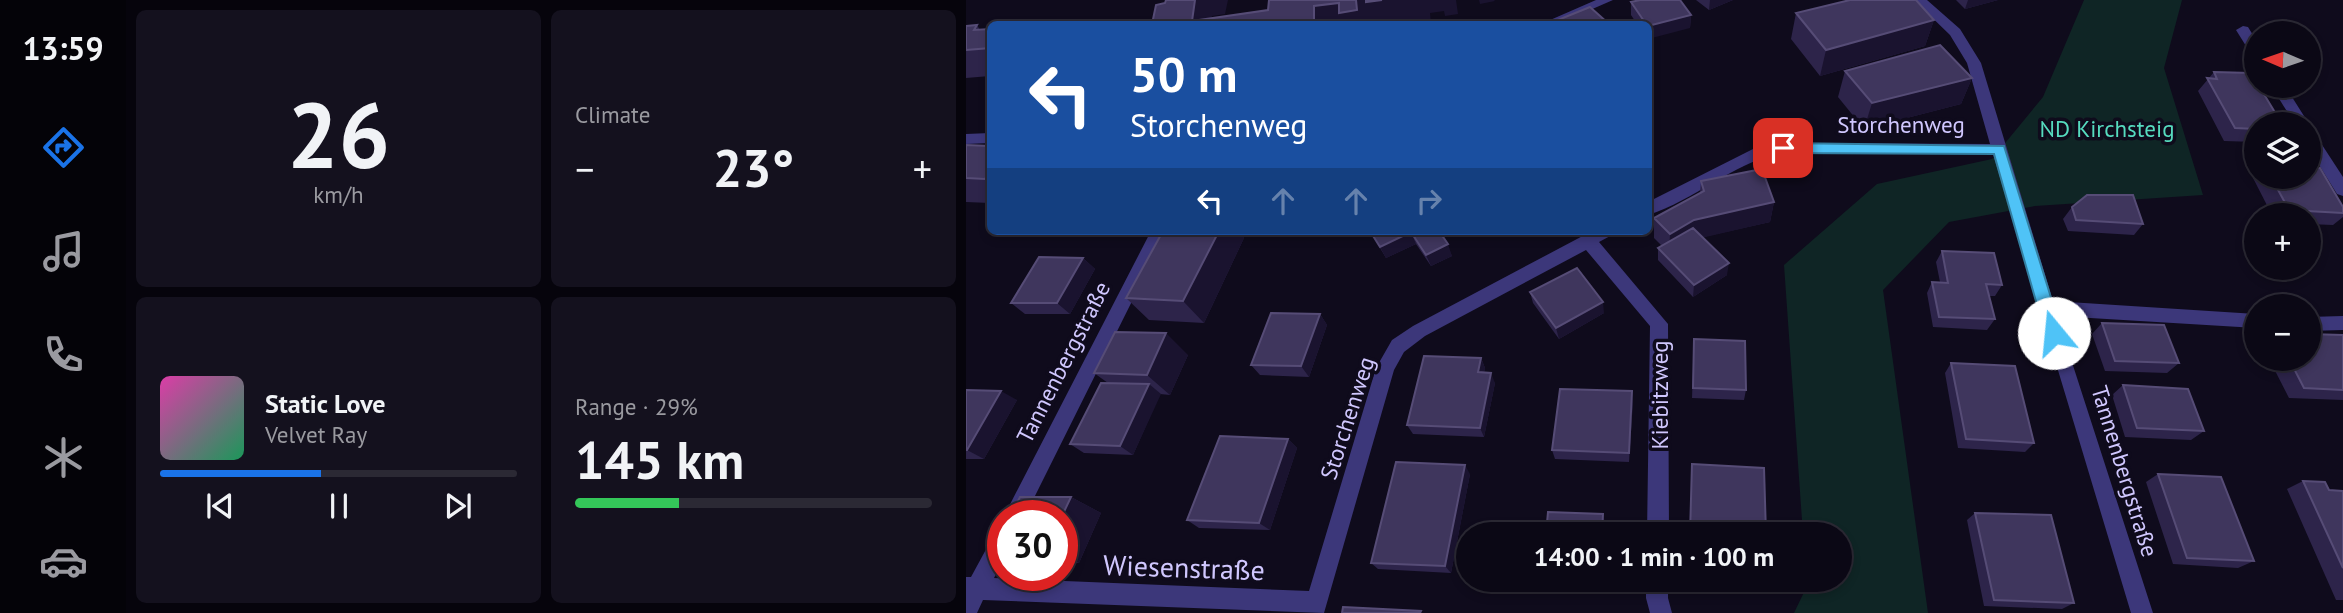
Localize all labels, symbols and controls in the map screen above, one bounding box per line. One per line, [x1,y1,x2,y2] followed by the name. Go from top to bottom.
[2244,21,2320,98] north arrow
[2244,21,2321,371] map controls
[22,27,104,69] text: 13:59
[1130,42,1237,106] text: 50 m
[1015,49,1106,140] icon: left
[287,75,390,193] text: 26
[575,100,650,129] text: Climate
[1130,104,1307,146] text: Storchenweg
[1837,110,1965,139] street label: Storchenweg
[2244,112,2321,189] button: layers
[2039,114,2175,143] park label: ND Kirchsteig
[1753,118,1813,178] pin
[39,123,88,172] icon: directions
[1764,129,1802,167] icon: arrive
[713,134,794,201] text: 23°
[575,144,594,193] text: −
[913,144,932,193] text: +
[313,180,364,209] text: km/h
[1191,182,1229,220] icon: left
[1264,182,1302,220] icon: ahead
[1337,182,1375,220] icon: ahead
[1410,182,1448,220] icon: right
[2244,203,2321,280] button: +
[39,227,88,276] icon: music
[1010,276,1116,448] street label: Tannenbergstraße
[2244,294,2321,371] button: −
[2017,296,2091,370] position arrow
[39,330,88,379] icon: phone
[1645,341,1674,449] street label: Kiebitzweg
[1314,353,1380,483] street label: Storchenweg
[2085,382,2165,560] street label: Tannenbergstraße
[265,387,386,420] text: Static Love
[575,392,698,421] text: Range · 29%
[265,420,367,449] text: Velvet Ray
[575,426,744,493] text: 145 km
[39,433,88,482] icon: climate
[201,487,239,525] icon: previous
[320,487,358,525] icon: pause
[439,487,477,525] icon: next
[987,500,1078,591] speed limit sign: 30
[39,537,88,586] icon: car
[1534,540,1774,573] text: 14:00 · 1 min · 100 m
[1103,546,1265,588] street label: Wiesenstraße

